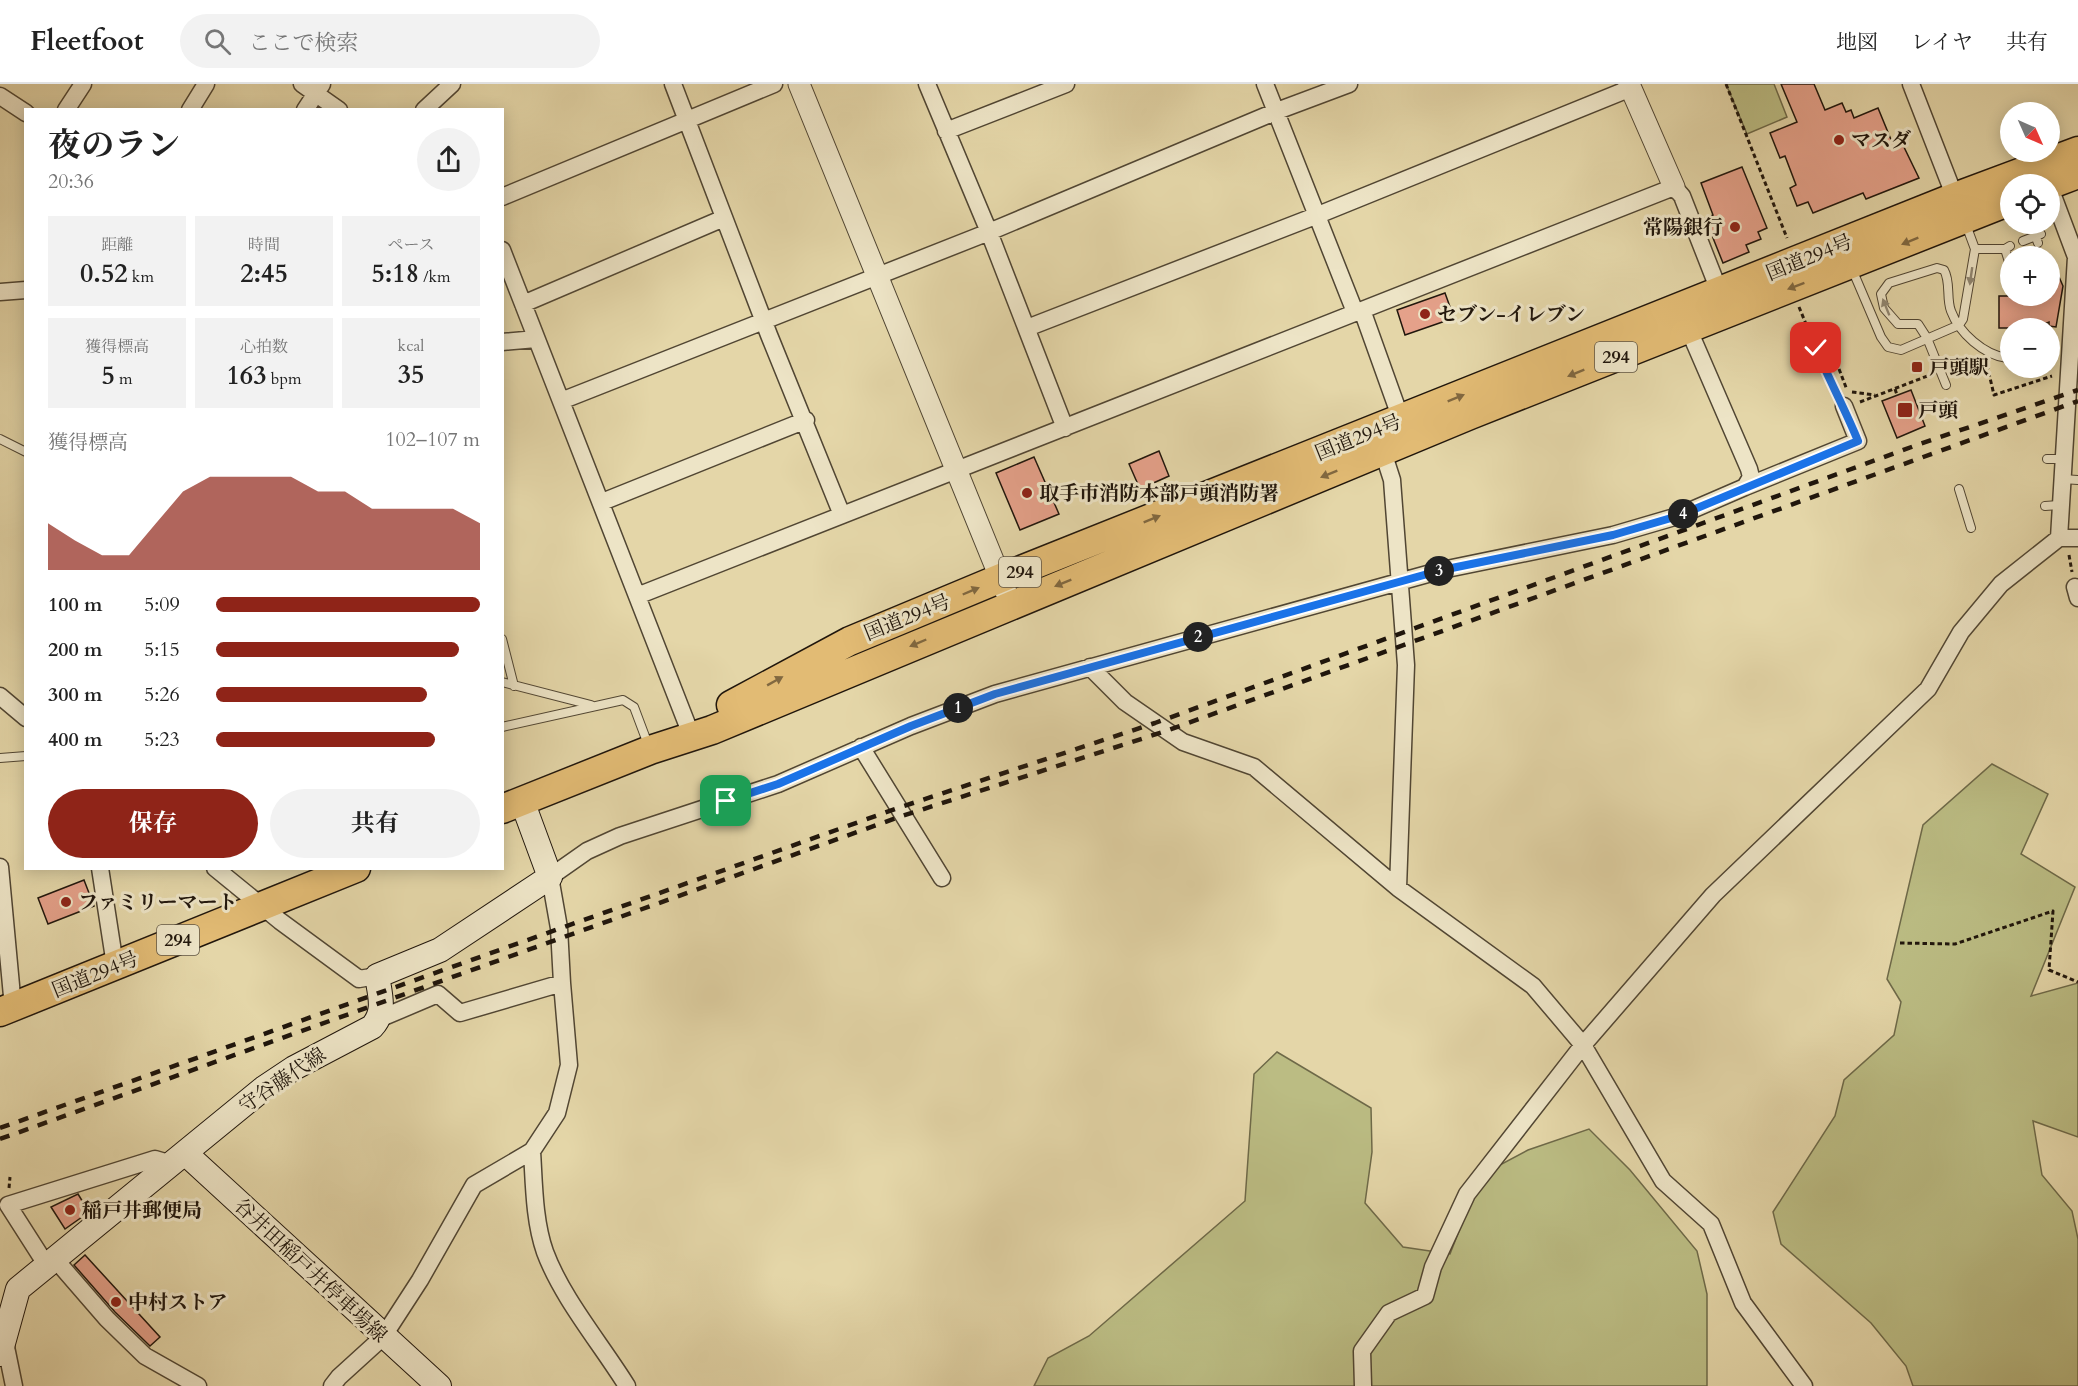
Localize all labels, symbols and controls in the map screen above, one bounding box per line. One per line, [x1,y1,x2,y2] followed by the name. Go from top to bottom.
[180,14,600,68] search box
[30,22,144,60] text: Fleetfoot
[201,25,234,58] icon: search
[249,28,359,58] text: ここで検索
[1836,28,1878,57] text: 地図
[1911,28,1973,57] text: レイヤ
[2006,28,2048,57] text: 共有
[2000,102,2060,162] north arrow
[2000,102,2060,378] map controls
[48,123,180,168] text: 夜のラン
[1851,127,1911,154] place label: マスダ
[417,128,480,191] button: share
[1832,133,1846,147] marker: マスダ
[48,168,94,195] text: 20:36
[2000,174,2060,234] button: locate
[1643,214,1723,241] place label: 常陽銀行
[1728,220,1742,234] marker: 常陽銀行
[1762,228,1856,287] street label: 国道294号
[101,234,133,256] text: 距離
[248,234,280,256] text: 時間
[387,234,435,256] text: ペース
[1901,237,1919,246] one-way arrow
[2000,246,2060,306] button: +
[80,256,128,291] text: 0.52
[240,256,288,291] text: 2:45
[371,256,419,291] text: 5:18
[128,266,154,288] text: km
[419,266,451,288] text: /km
[1966,266,1975,285] one-way arrow
[1787,281,1805,291] one-way arrow
[1881,297,1891,315] one-way arrow
[1437,301,1585,328] place label: セブン-イレブン
[1418,307,1432,321] marker: セブン-イレブン
[2000,318,2060,378] button: −
[1790,322,1841,373] pin
[1799,331,1832,364] icon: check
[398,335,424,357] text: kcal
[85,336,149,358] text: 獲得標高
[240,336,288,358] text: 心拍数
[1595,342,1637,372] road number: 294
[1929,354,1989,381] place label: 戸頭駅
[398,357,424,392] text: 35
[101,358,115,393] text: 5
[227,358,267,393] text: 163
[1910,360,1924,374] marker: 戸頭駅
[115,368,133,390] text: m
[267,368,301,390] text: bpm
[1566,368,1584,378] one-way arrow
[1447,393,1465,403] one-way arrow
[1918,397,1958,424] place label: 戸頭
[1896,401,1914,419] marker: 戸頭
[1311,408,1405,467] street label: 国道294号
[385,426,480,453] text: 102–107 m
[48,429,128,456] text: 獲得標高
[1319,469,1337,479] one-way arrow
[1039,480,1279,507] place label: 取手市消防本部戸頭消防署
[1020,486,1034,500] marker: 取手市消防本部戸頭消防署
[1668,499,1698,529] pin: 4
[1679,503,1687,525] text: 4
[1143,514,1161,523] one-way arrow
[1424,556,1454,586] pin: 3
[999,557,1041,587] road number: 294
[1435,560,1443,582] text: 3
[1053,578,1071,588] one-way arrow
[962,586,980,595] one-way arrow
[860,588,954,647] street label: 国道294号
[48,591,103,618] text: 100 m
[144,591,180,618] text: 5:09
[1183,622,1213,652] pin: 2
[1194,626,1202,648] text: 2
[48,636,103,663] text: 200 m
[144,636,180,663] text: 5:15
[908,638,926,648] one-way arrow
[767,675,783,686] one-way arrow
[48,681,103,708] text: 300 m
[144,681,180,708] text: 5:26
[943,693,973,723] pin: 1
[954,697,962,719] text: 1
[48,726,103,753] text: 400 m
[144,726,180,753] text: 5:23
[700,775,751,826] pin
[709,784,742,817] icon: arrive
[48,789,258,858] button: 保存
[270,789,480,858] button: 共有
[78,889,238,916] place label: ファミリーマート
[59,895,73,909] marker: ファミリーマート
[157,925,199,955] road number: 294
[48,945,142,1004] street label: 国道294号
[233,1041,331,1120] street label: 守谷藤代線
[228,1192,393,1348] street label: 谷井田稲戸井停車場線
[82,1197,202,1224] place label: 稲戸井郵便局
[63,1203,77,1217] marker: 稲戸井郵便局
[128,1289,227,1316] place label: 中村ストア
[109,1295,123,1309] marker: 中村ストア

